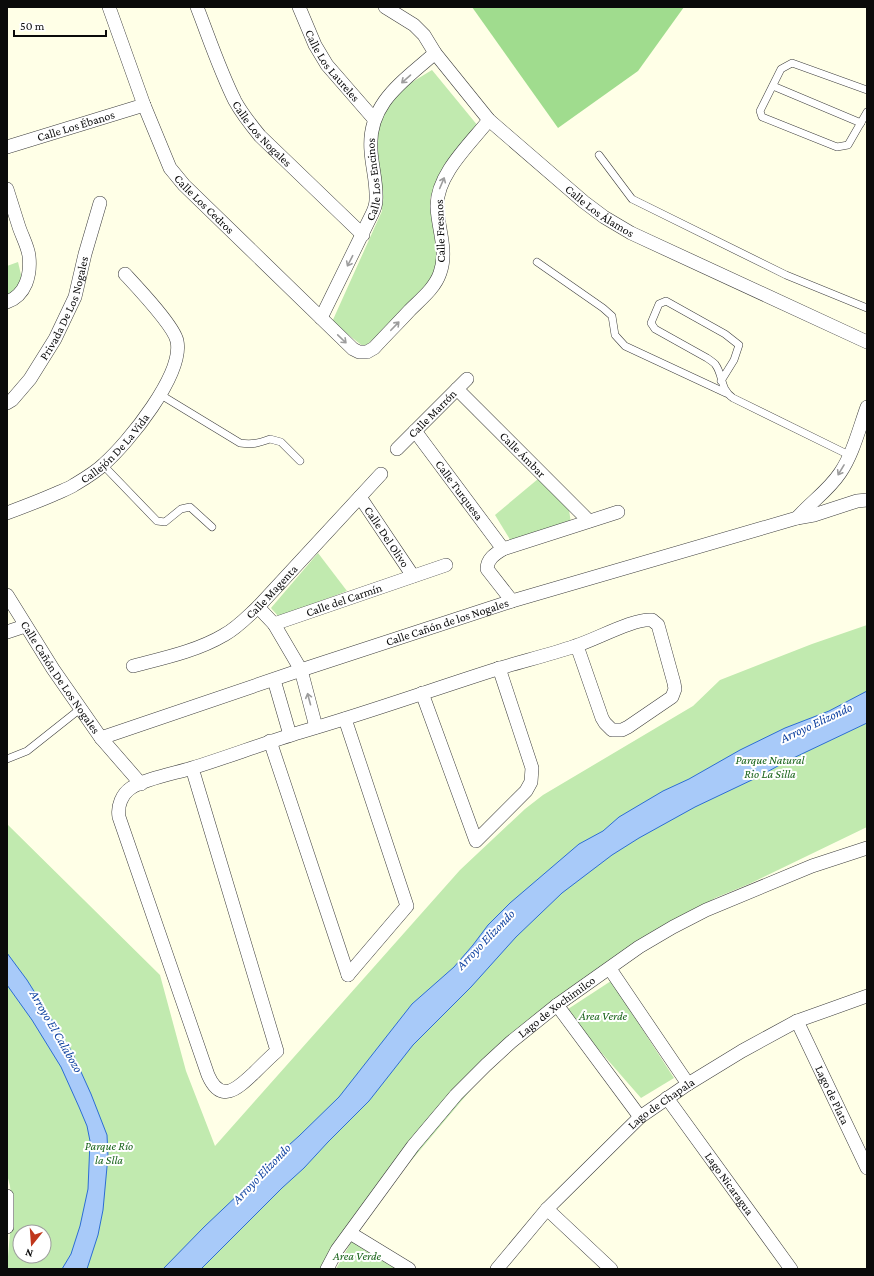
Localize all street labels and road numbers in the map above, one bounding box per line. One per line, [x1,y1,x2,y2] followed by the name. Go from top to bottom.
[302,27,363,105] street label: Calle Los Laureles
[229,98,295,170] street label: Calle Los Nogales
[35,107,117,144] street label: Calle Los Ébanos
[363,137,383,223] street label: Calle Los Encinos
[171,172,237,237] street label: Calle Los Cedros
[562,182,637,240] street label: Calle Los Álamos
[432,199,448,263] street label: Calle Fresnos
[37,255,91,362] street label: Privada De Los Nogales
[405,386,460,441] street label: Calle Marrón
[78,411,152,486] street label: Callejón De La Vida
[497,429,549,481] street label: Calle Ámbar
[432,458,486,523] street label: Calle Turquesa
[361,504,412,570] street label: Calle Del Olivo
[243,562,301,622] street label: Calle Magenta
[304,580,384,620] street label: Calle del Carmín
[384,596,511,649] street label: Calle Cañón de los Nogales
[18,618,103,737] street label: Calle Cañón De Los Nogales
[515,973,598,1041] street label: Lago de Xochimilco
[812,1063,852,1127] street label: Lago de Plata
[625,1074,697,1132] street label: Lago de Chapala
[702,1150,757,1218] street label: Lago Nicaragua

